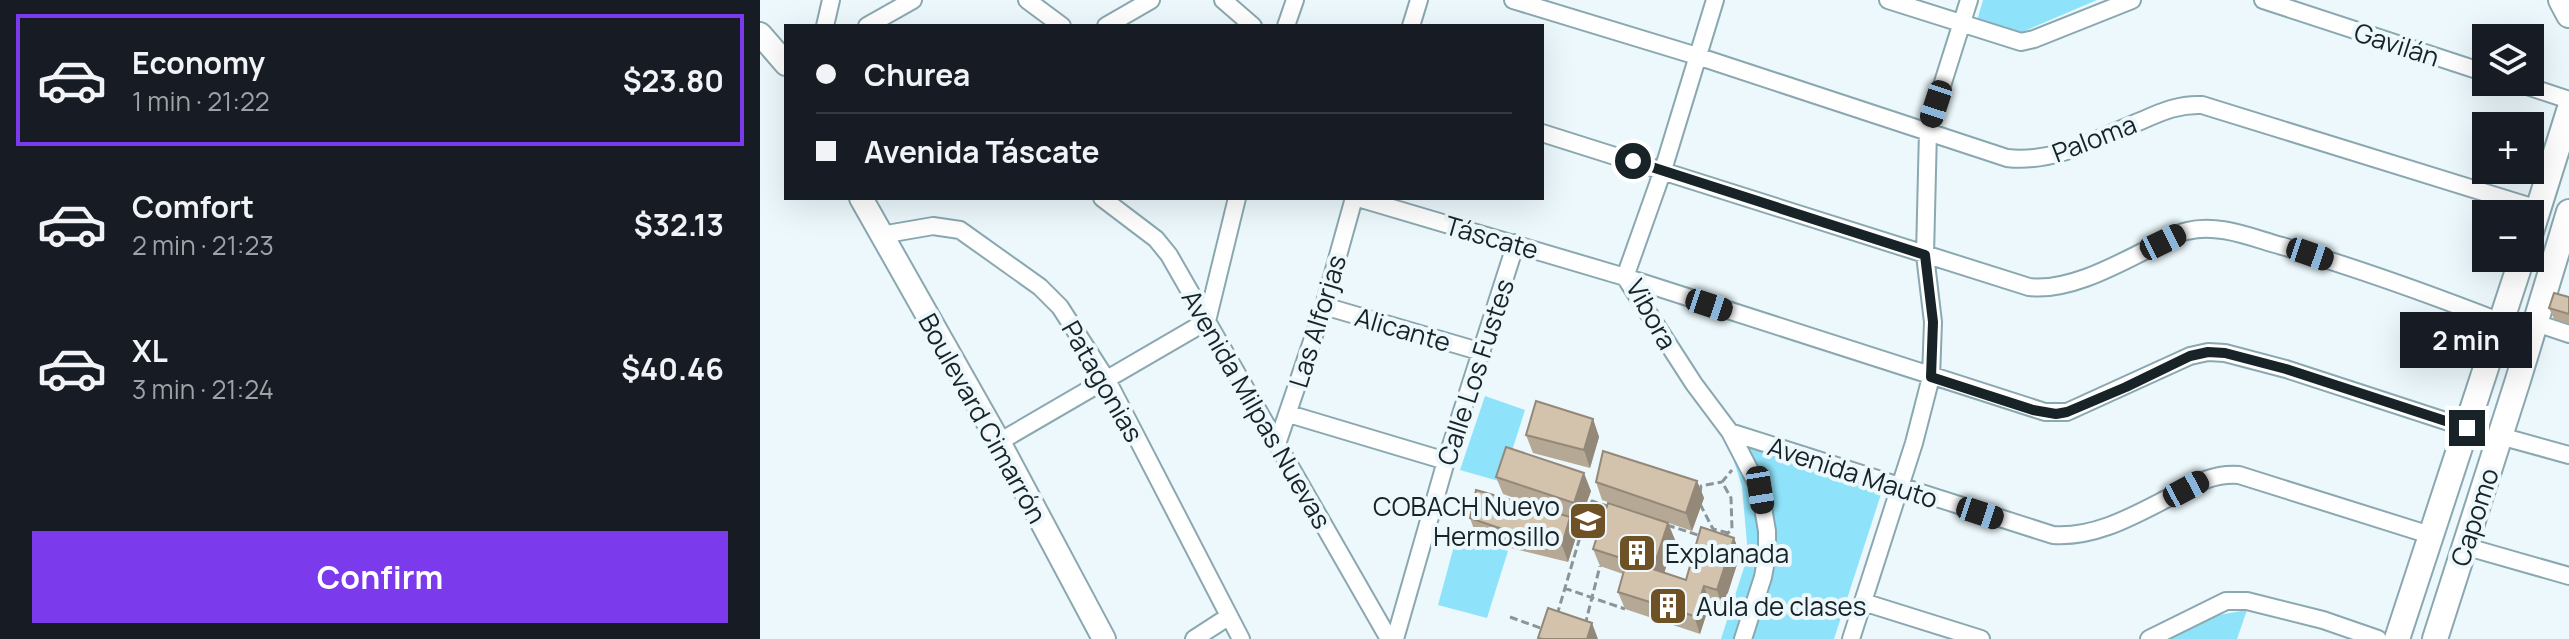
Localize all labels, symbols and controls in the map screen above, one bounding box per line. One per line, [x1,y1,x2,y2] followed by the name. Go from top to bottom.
[2350,13,2444,75] street label: Gavilán
[2472,24,2544,272] map controls
[2472,24,2544,96] button: layers
[132,42,265,83] text: Economy
[36,44,108,116] icon: car
[864,54,970,95] text: Churea
[623,60,724,101] text: $23.80
[1917,77,1955,131] car
[132,83,270,119] text: 1 min · 21:22
[2047,106,2141,170] street label: Paloma
[2472,112,2544,184] button: +
[864,131,1100,172] text: Avenida Táscate
[1615,143,1651,179] route start
[132,186,254,227] text: Comfort
[36,188,108,260] icon: car
[2472,200,2544,272] button: −
[634,204,724,245] text: $32.13
[1441,207,1543,267] street label: Táscate
[2136,221,2190,263] car
[132,227,274,263] text: 2 min · 21:23
[2283,235,2337,273] car
[1280,250,1354,392] street label: Las Alforjas
[1618,272,1686,356] street label: Vibora
[1428,274,1522,470] street label: Calle Los Fustes
[1174,283,1340,535] street label: Avenida Milpas Nuevas
[1682,286,1736,324] car
[1351,298,1455,360] street label: Alicante
[910,307,1056,529] street label: Boulevard Cimarrón
[2401,312,2533,368] callout: 2 min
[1054,314,1152,448] street label: Patagonias
[2432,322,2500,358] text: 2 min
[132,330,168,371] text: XL
[36,332,108,404] icon: car
[621,348,724,389] text: $40.46
[132,371,274,407] text: 3 min · 21:24
[2449,410,2485,446] route end
[1763,428,1943,516] street label: Avenida Mauto
[2441,463,2507,571] street label: Capomo
[1744,464,1776,516] car
[2159,467,2213,511] car
[1373,488,1560,554] place label: COBACH Nuevo Hermosillo
[1953,494,2007,532] car
[1567,500,1609,542] school or university icon: COBACH Nuevo Hermosillo
[32,531,728,623] button: Confirm
[1616,532,1658,574] building icon: Explanada
[1665,535,1789,571] place label: Explanada
[1647,585,1689,627] building icon: Aula de clases
[1696,588,1866,624] place label: Aula de clases

